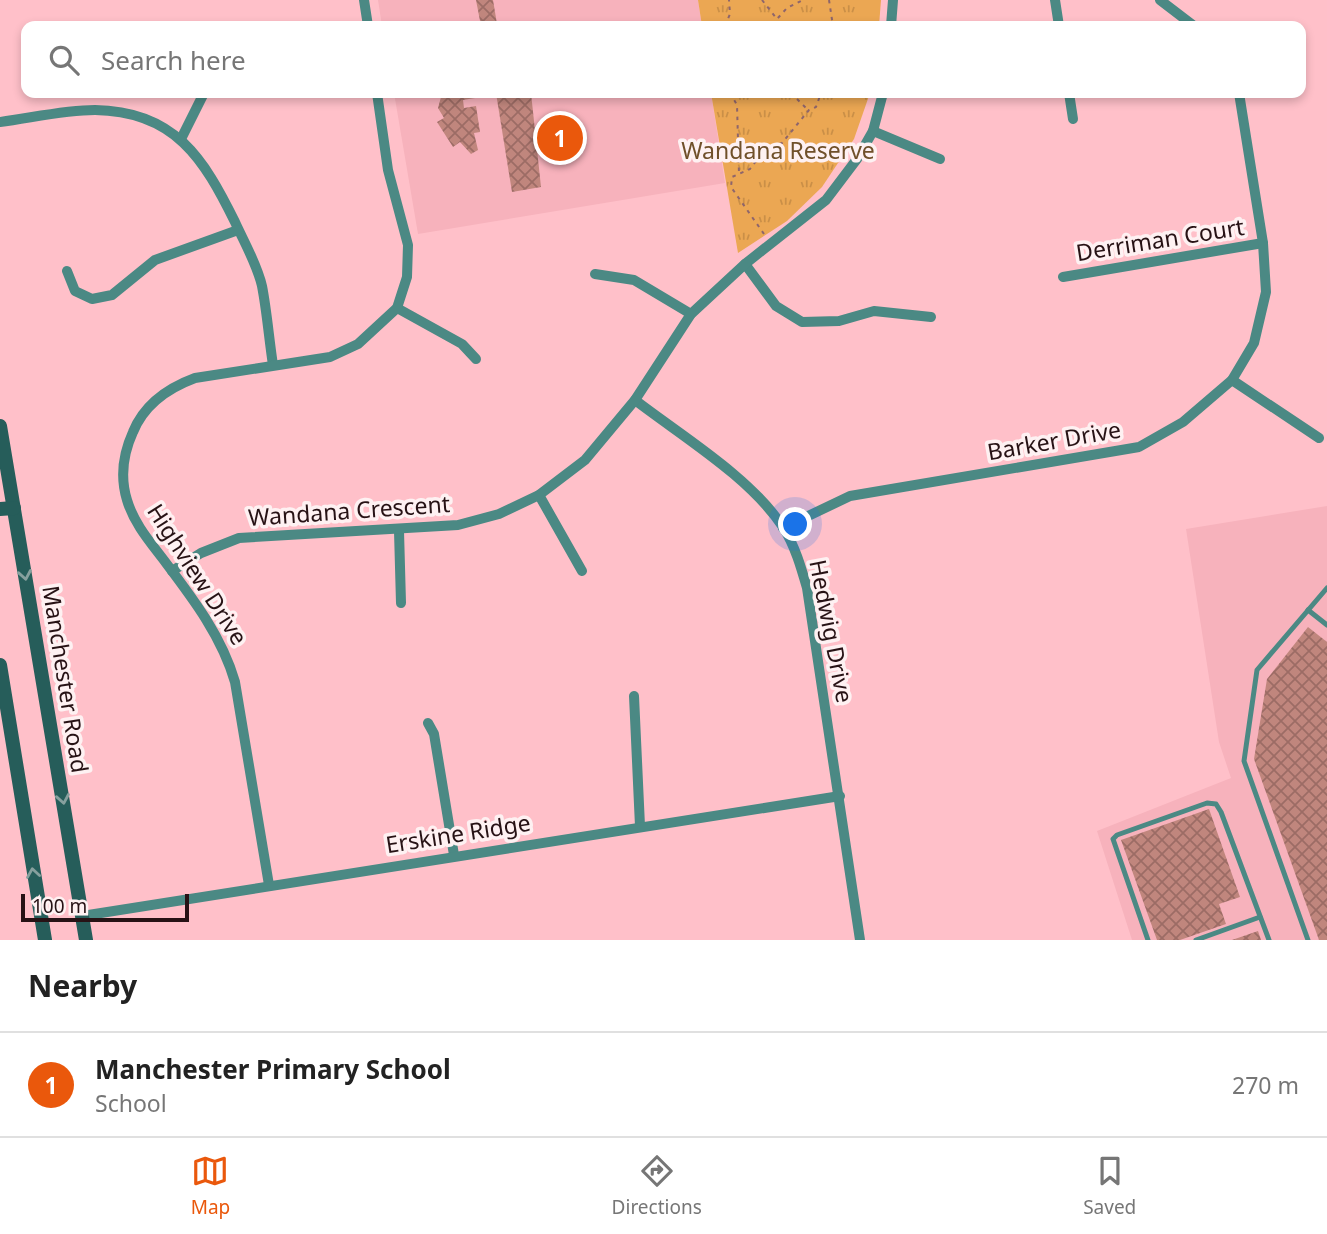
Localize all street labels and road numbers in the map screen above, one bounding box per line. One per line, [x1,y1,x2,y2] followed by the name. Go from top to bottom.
[1074,210,1246,268] street label: Derriman Court
[985,413,1123,467] street label: Barker Drive
[247,487,451,533] street label: Wandana Crescent
[140,497,256,651] street label: Highview Drive
[802,557,862,705] street label: Hedwig Drive
[35,583,97,775] street label: Manchester Road
[383,806,533,860] street label: Erskine Ridge

